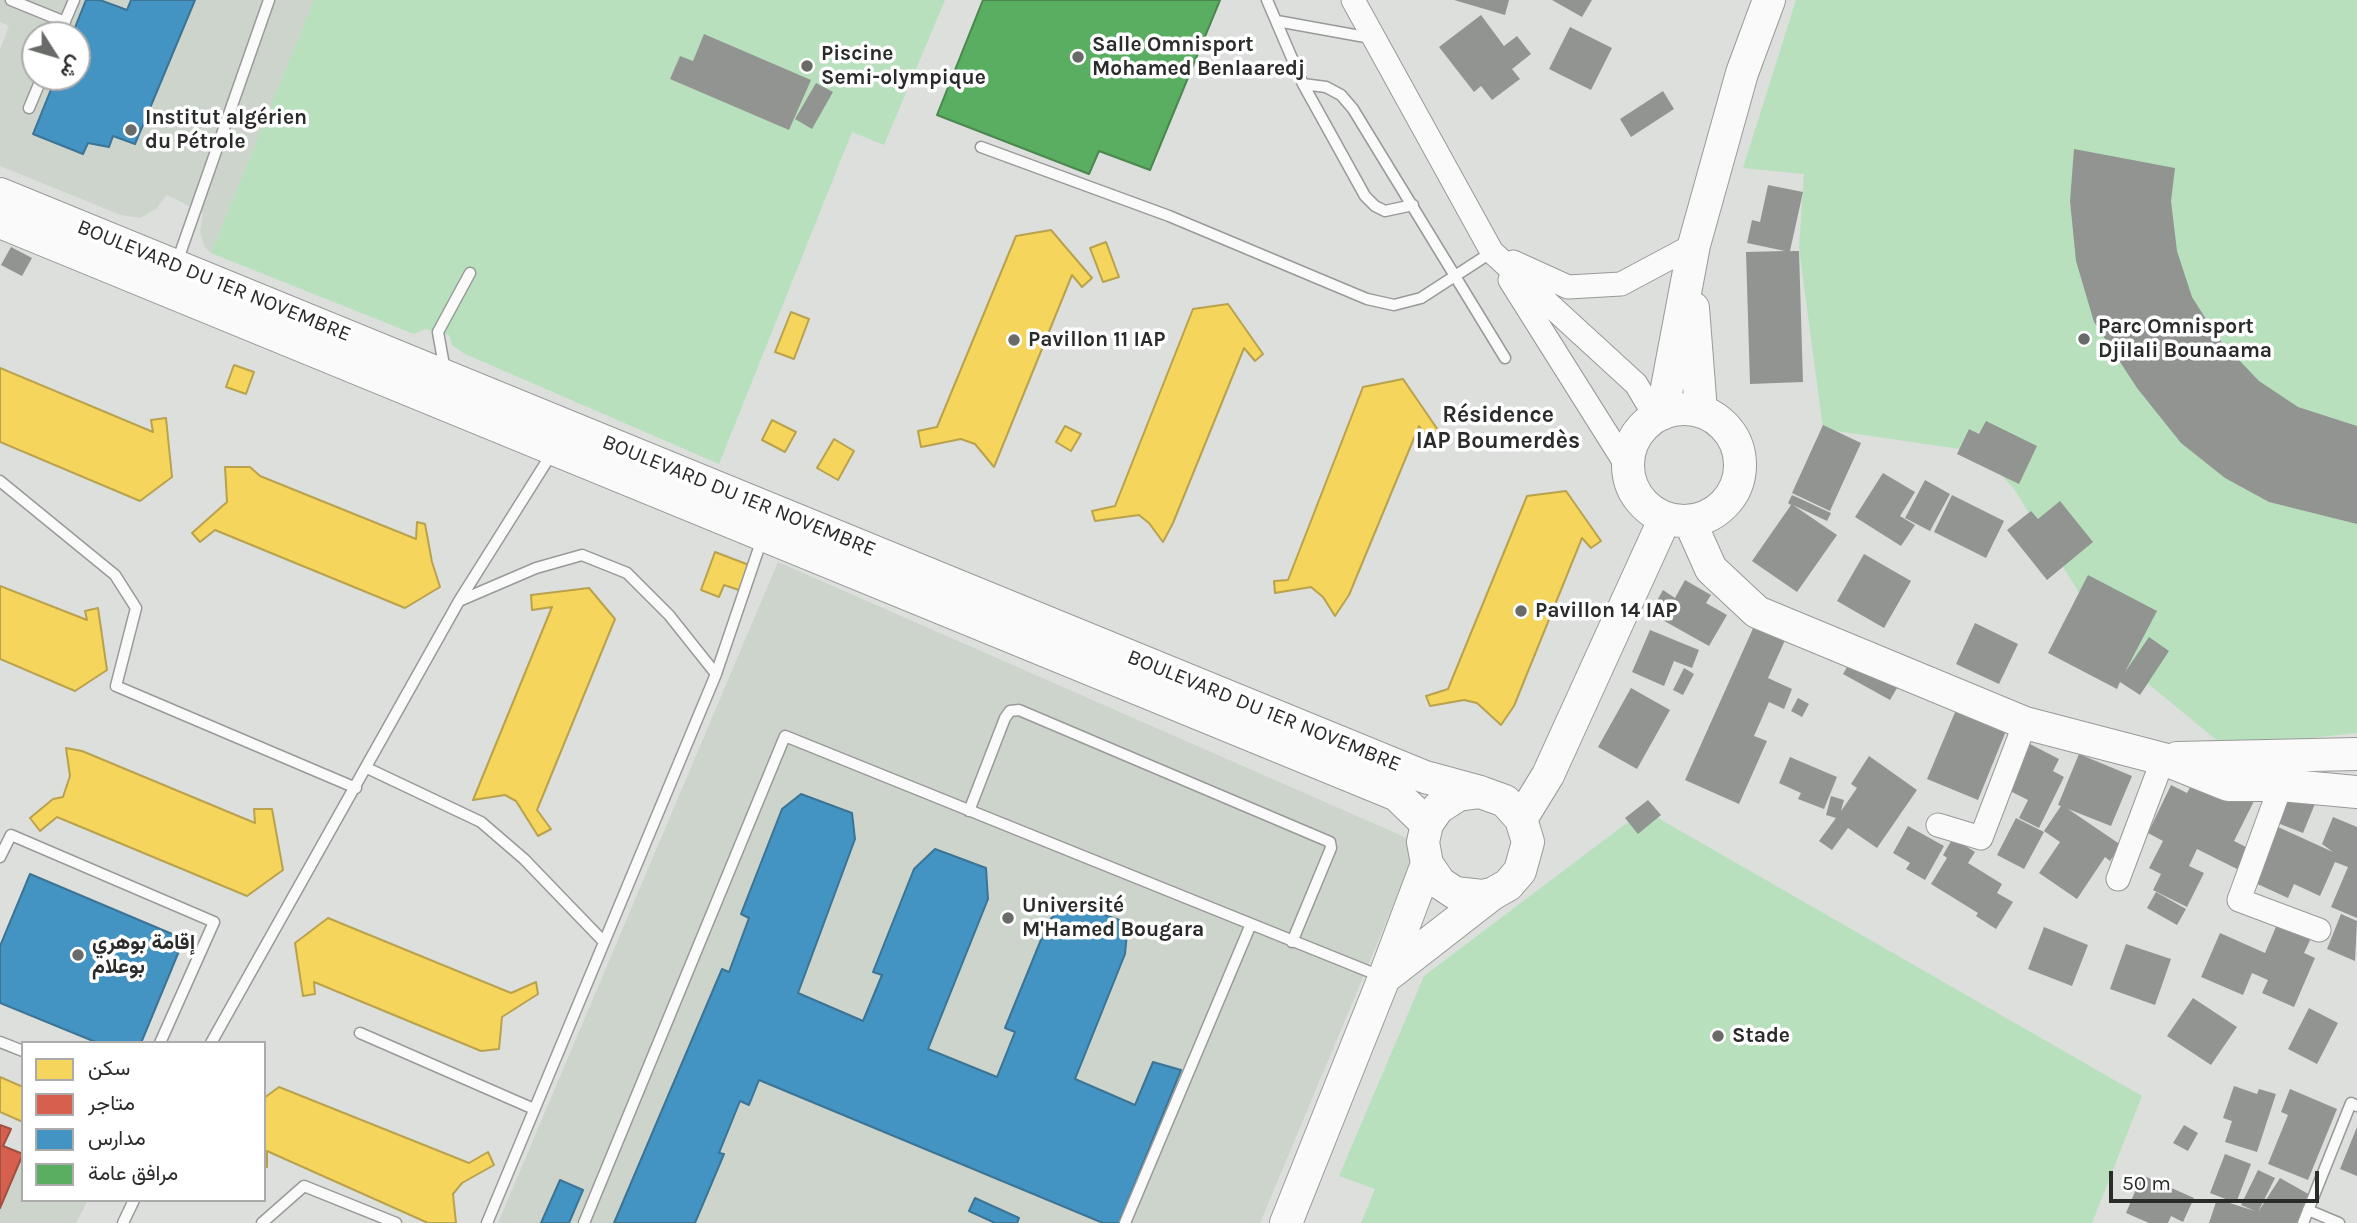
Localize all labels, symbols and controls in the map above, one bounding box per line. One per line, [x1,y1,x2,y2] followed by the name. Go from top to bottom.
[21,21,91,91] north arrow
[1092,32,1305,82] place label: Salle Omnisport Mohamed Benlaaredj
[821,41,986,91] place label: Piscine Semi-olympique
[1070,49,1086,65] marker: Salle Omnisport Mohamed Benlaaredj
[56,52,87,83] text: ش
[799,58,815,74] marker: Piscine Semi-olympique
[145,105,307,155] place label: Institut algérien du Pétrole
[123,122,139,138] marker: Institut algérien du Pétrole
[74,214,354,348] street label: BOULEVARD DU 1ER NOVEMBRE
[2098,314,2272,364] place label: Parc Omnisport Djilali Bounaama
[1028,327,1165,353] place label: Pavillon 11 IAP
[2076,331,2092,347] marker: Parc Omnisport Djilali Bounaama
[1006,332,1022,348] marker: Pavillon 11 IAP
[1416,401,1580,455] district label: Résidence IAP Boumerdès
[599,429,879,563] street label: BOULEVARD DU 1ER NOVEMBRE
[1535,598,1677,624] place label: Pavillon 14 IAP
[1513,603,1529,619] marker: Pavillon 14 IAP
[1124,644,1404,778] street label: BOULEVARD DU 1ER NOVEMBRE
[1022,893,1204,943] place label: Université M'Hamed Bougara
[1000,910,1016,926] marker: Université M'Hamed Bougara
[92,930,195,980] place label: إقامة بوهري بوعلام
[70,947,86,963] marker: إقامة بوهري بوعلام
[1732,1023,1790,1049] place label: Stade
[1710,1028,1726,1044] marker: Stade
[21,1041,266,1202] legend
[88,1056,130,1080] text: سكن
[88,1091,135,1115] text: متاجر
[88,1126,146,1150] text: مدارس
[2112,1156,2322,1200] scale bar
[88,1161,178,1185] text: مرافق عامة
[2122,1171,2171,1195] text: 50 m

